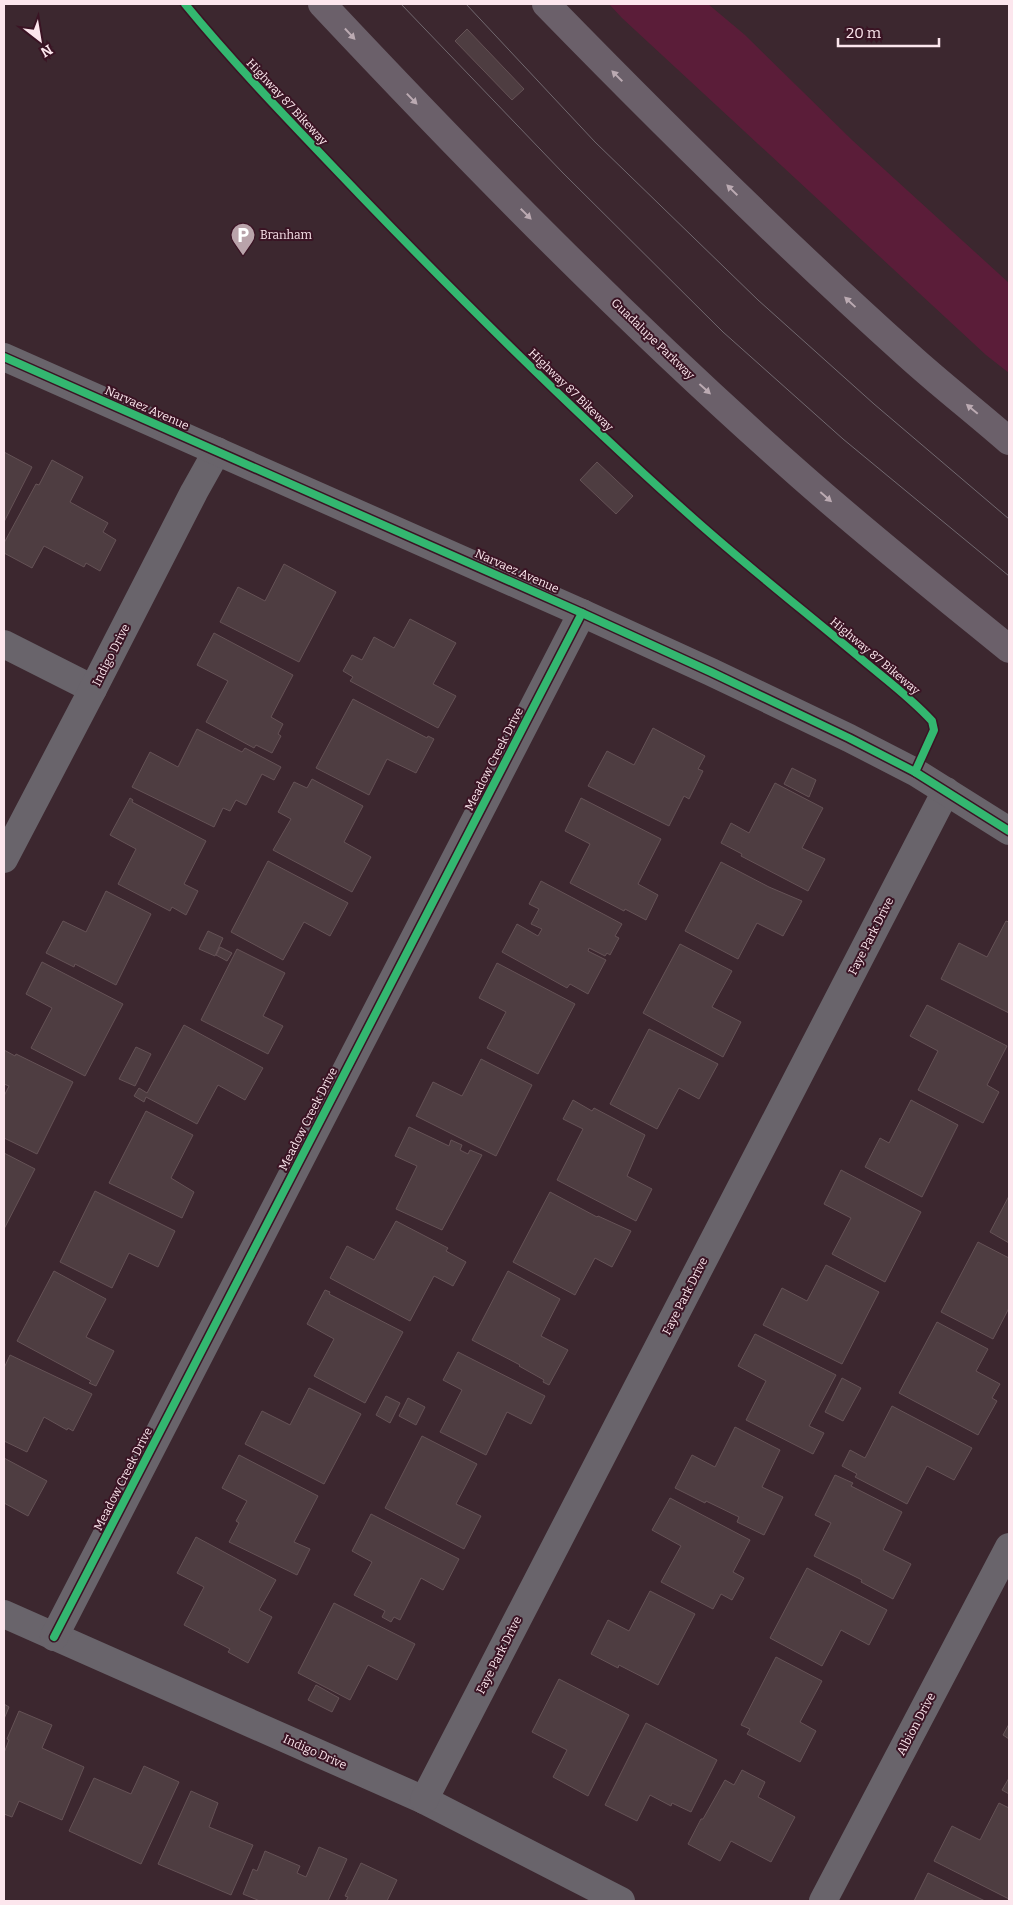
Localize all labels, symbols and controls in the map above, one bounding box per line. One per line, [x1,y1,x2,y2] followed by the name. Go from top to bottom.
[15,15,65,65] north arrow
[838,15,939,47] scale bar
[846,24,882,42] text: 20 m
[344,27,356,39] one-way arrow
[37,41,55,61] text: N
[244,56,331,148] street label: Highway 87 Bikeway
[611,70,623,82] one-way arrow
[406,92,418,104] one-way arrow
[727,184,739,196] one-way arrow
[520,208,532,220] one-way arrow
[230,222,256,256] parking icon: Branham
[260,228,313,242] place label: Branham
[608,296,698,383] street label: Guadalupe Parkway
[845,296,857,308] one-way arrow
[526,346,617,435] street label: Highway 87 Bikeway
[103,383,191,433] street label: Narvaez Avenue
[699,383,711,395] one-way arrow
[966,404,979,415] one-way arrow
[819,492,832,503] one-way arrow
[473,546,561,596] street label: Narvaez Avenue
[827,614,923,698] street label: Highway 87 Bikeway
[89,622,133,688] street label: Indigo Drive
[462,705,526,813] street label: Meadow Creek Drive
[845,895,897,977] street label: Faye Park Drive
[276,1065,340,1173] street label: Meadow Creek Drive
[659,1255,711,1337] street label: Faye Park Drive
[91,1425,155,1533] street label: Meadow Creek Drive
[473,1614,525,1696] street label: Faye Park Drive
[894,1690,938,1758] street label: Albion Drive
[281,1732,349,1772] street label: Indigo Drive

